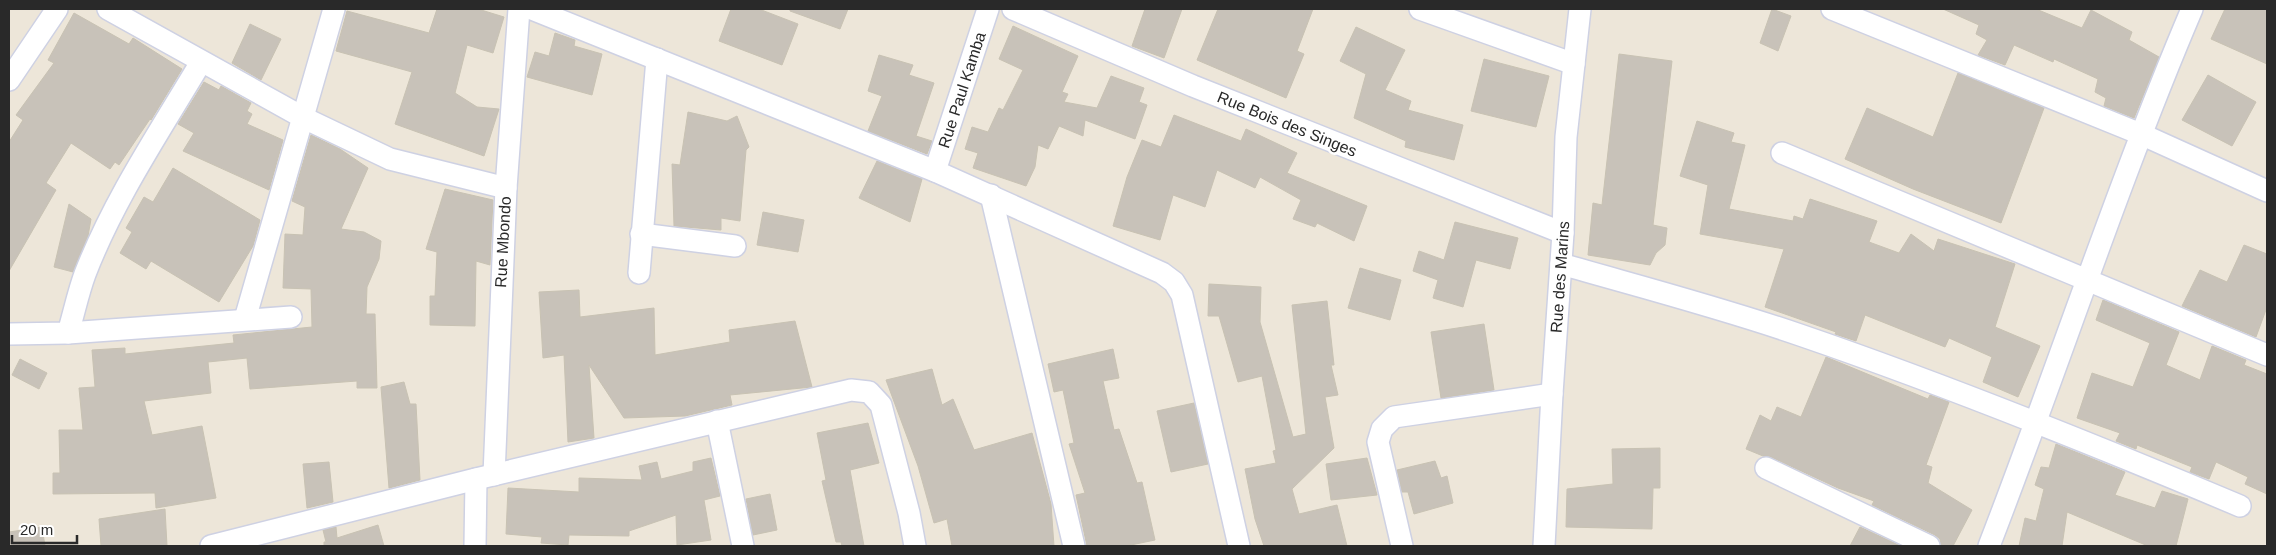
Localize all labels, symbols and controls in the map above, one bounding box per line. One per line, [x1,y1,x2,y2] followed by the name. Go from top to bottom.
[935,30,989,150] street label: Rue Paul Kamba
[1215,88,1359,160] street label: Rue Bois des Singes
[492,196,514,288] street label: Rue Mbondo
[1548,221,1572,333] street label: Rue des Marins
[12,512,78,544] scale bar
[20,521,53,538] text: 20 m

